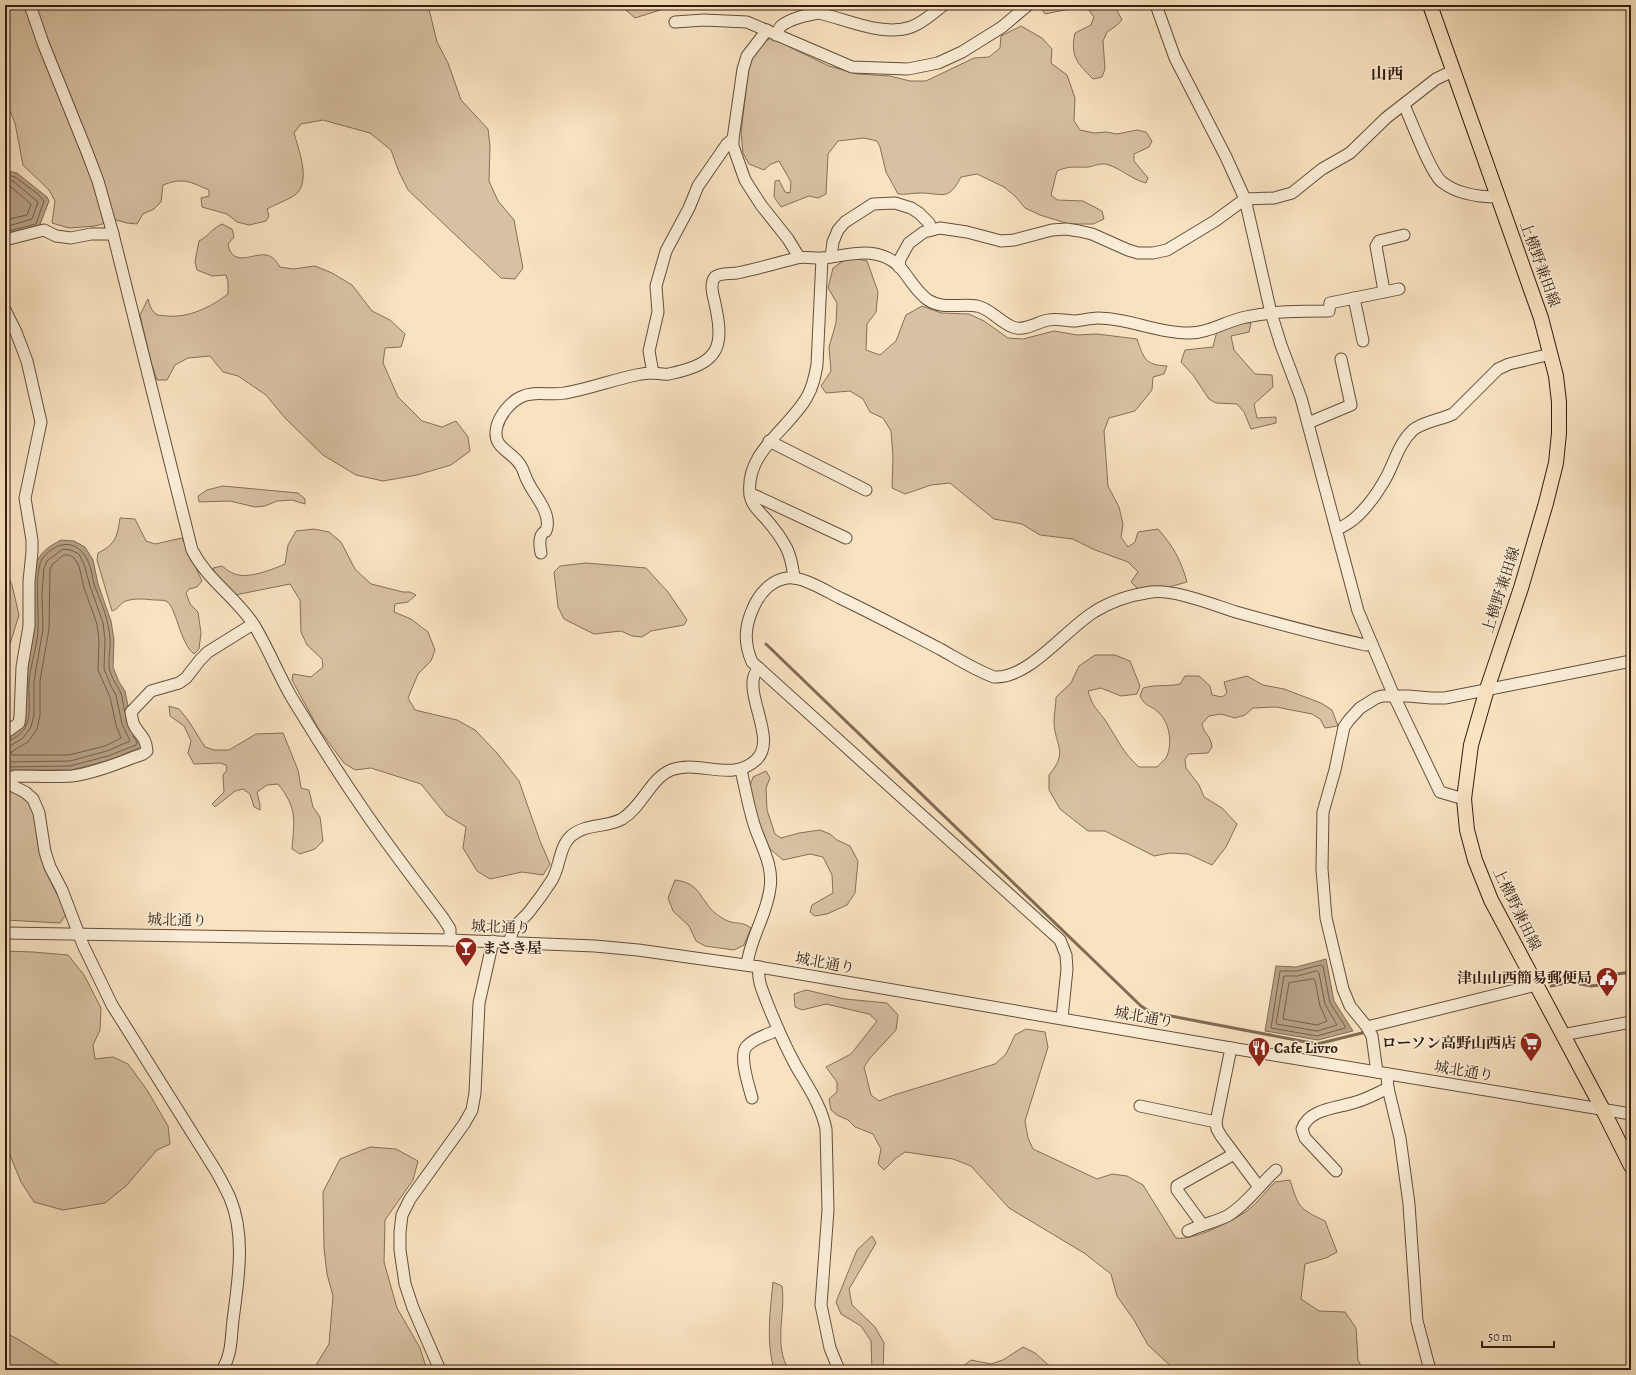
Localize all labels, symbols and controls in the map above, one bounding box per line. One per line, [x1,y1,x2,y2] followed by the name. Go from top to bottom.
[1371,63,1403,85] district label: 山西
[1515,218,1565,310] street label: 上横野兼田線
[1478,544,1524,636] street label: 上横野兼田線
[1488,864,1546,954] street label: 上横野兼田線
[147,909,207,931] street label: 城北通り
[471,916,531,938] street label: 城北通り
[453,935,479,968] bar icon: まさき屋
[482,938,542,958] place label: まさき屋
[794,948,856,978] street label: 城北通り
[1594,965,1620,998] public building icon: 津山山西簡易郵便局
[1457,968,1592,988] place label: 津山山西簡易郵便局
[1113,1002,1175,1032] street label: 城北通り
[1518,1030,1544,1063] supermarket icon: ローソン高野山西店
[1382,1033,1516,1053] place label: ローソン高野山西店
[1246,1035,1272,1068] restaurant icon: Cafe Livro
[1274,1038,1338,1058] place label: Cafe Livro
[1433,1056,1495,1086] street label: 城北通り
[1482,1323,1554,1349] scale bar
[1488,1329,1512,1345] text: 50 m

